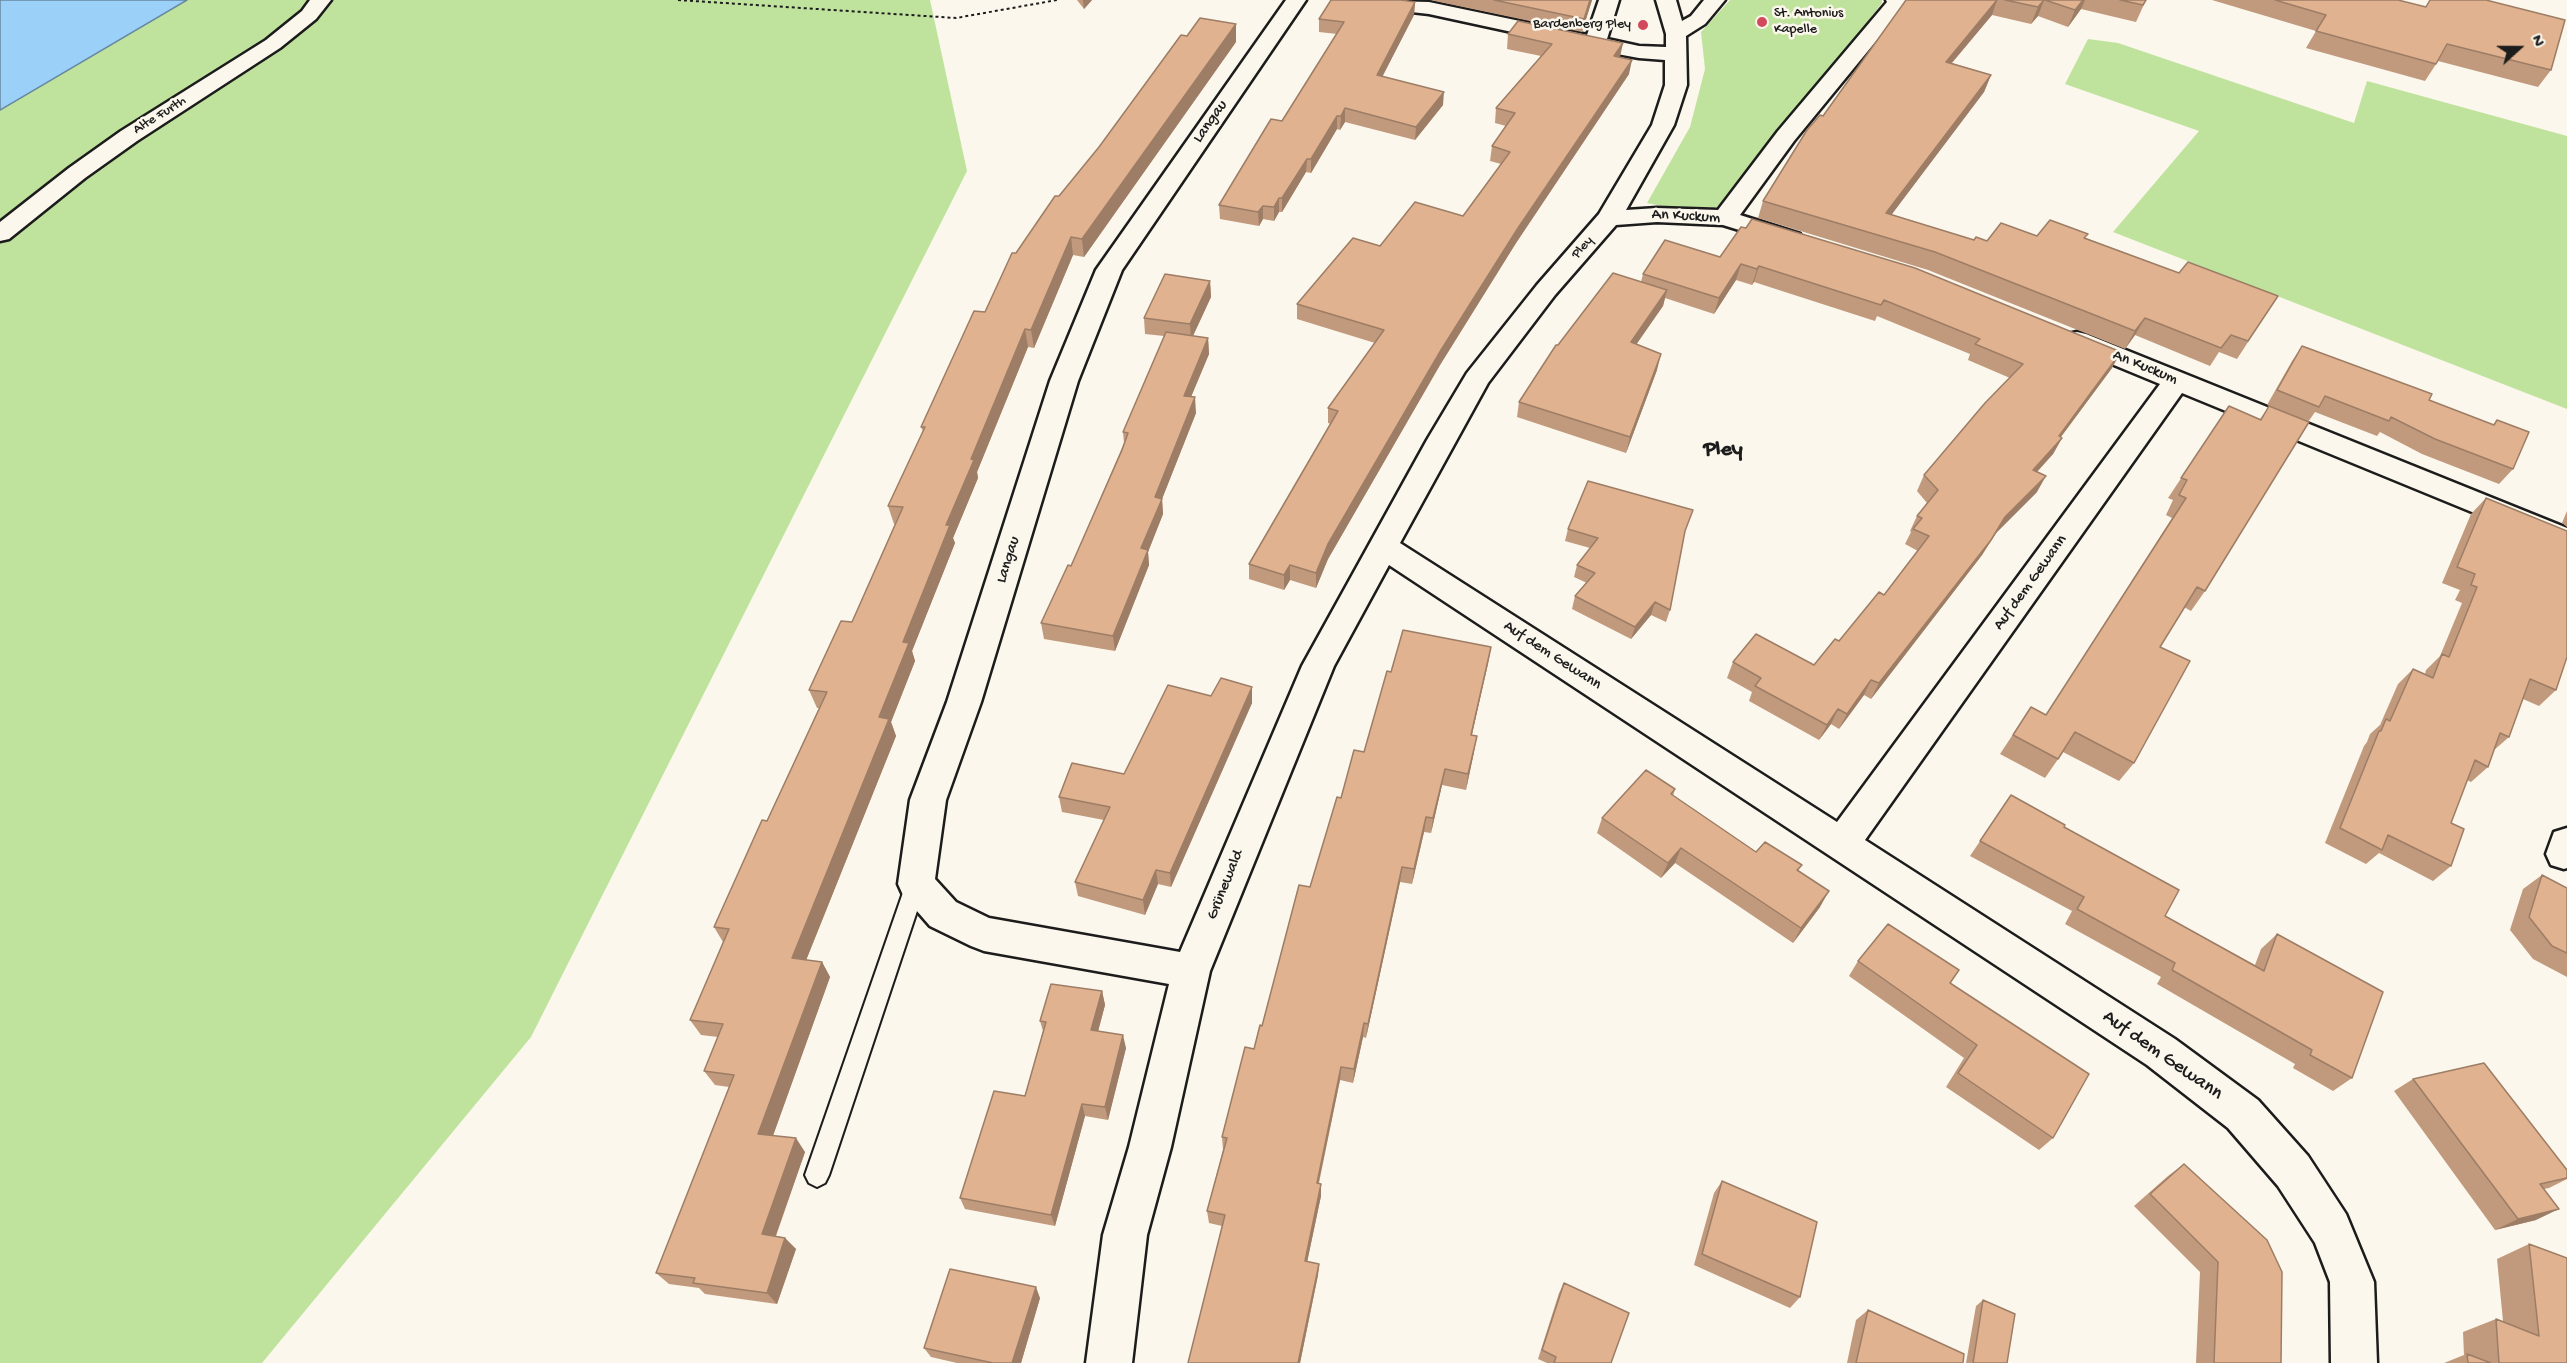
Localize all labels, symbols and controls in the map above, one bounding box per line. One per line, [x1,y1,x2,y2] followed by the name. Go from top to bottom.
[1774,6,1843,38] place label: St. Antonius Kapelle
[1755,15,1769,29] marker: St. Antonius Kapelle
[1533,17,1631,33] place label: Bardenberg Pley
[1636,18,1650,32] marker: Bardenberg Pley
[2489,18,2549,78] north arrow
[2526,33,2547,50] text: N
[130,93,190,139] street label: Alte Furth
[1189,97,1233,147] street label: Langau
[1651,206,1721,228] street label: An Kuckum
[1568,233,1598,263] street label: Pley
[2110,346,2180,390] street label: An Kuckum
[1703,438,1743,464] district label: Pley
[1990,532,2072,634] street label: Auf dem Gewann
[993,534,1025,586] street label: Langau
[1499,617,1605,695] street label: Auf dem Gewann
[1203,847,1249,923] street label: Grünewald
[2097,1006,2227,1106] street label: Auf dem Gewann

